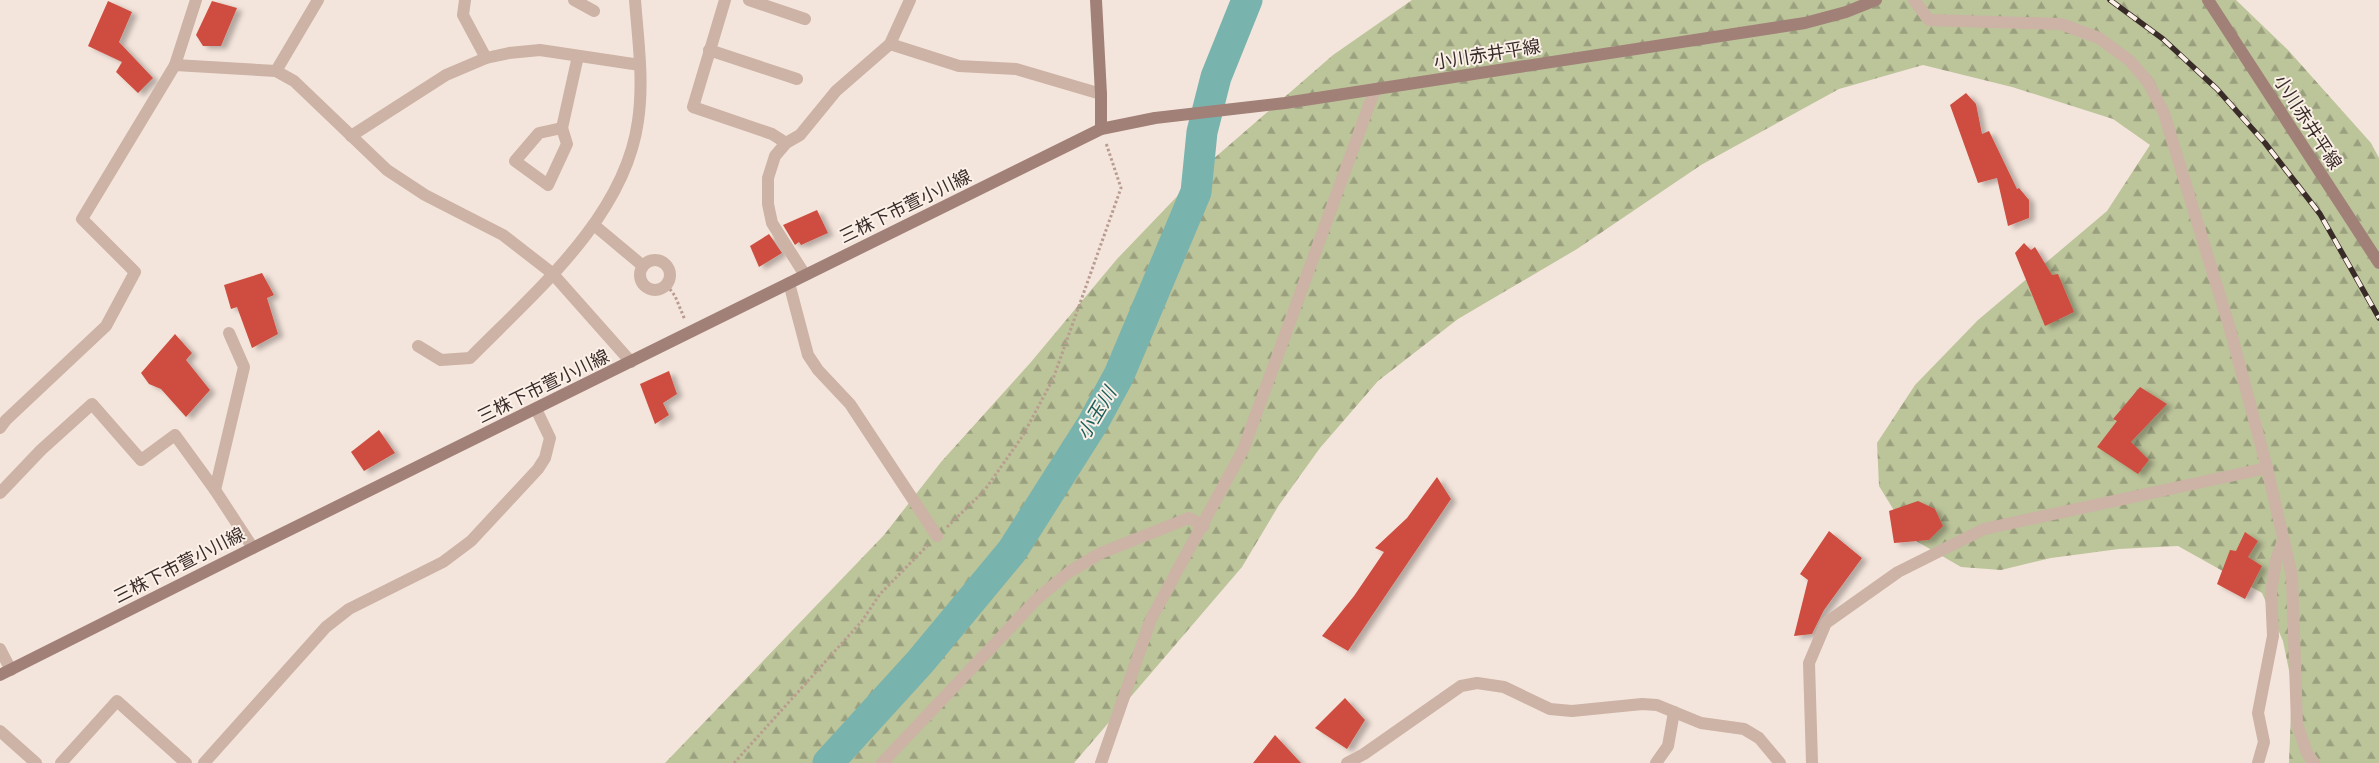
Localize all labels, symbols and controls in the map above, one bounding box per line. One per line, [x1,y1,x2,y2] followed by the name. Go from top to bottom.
[1432,35,1542,73] street label: 小川赤井平線
[2270,71,2346,173] street label: 小川赤井平線
[836,165,974,247] street label: 三株下市萱小川線
[474,345,612,427] street label: 三株下市萱小川線
[1072,381,1121,443] water label: 小玉川
[110,523,248,607] street label: 三株下市萱小川線

